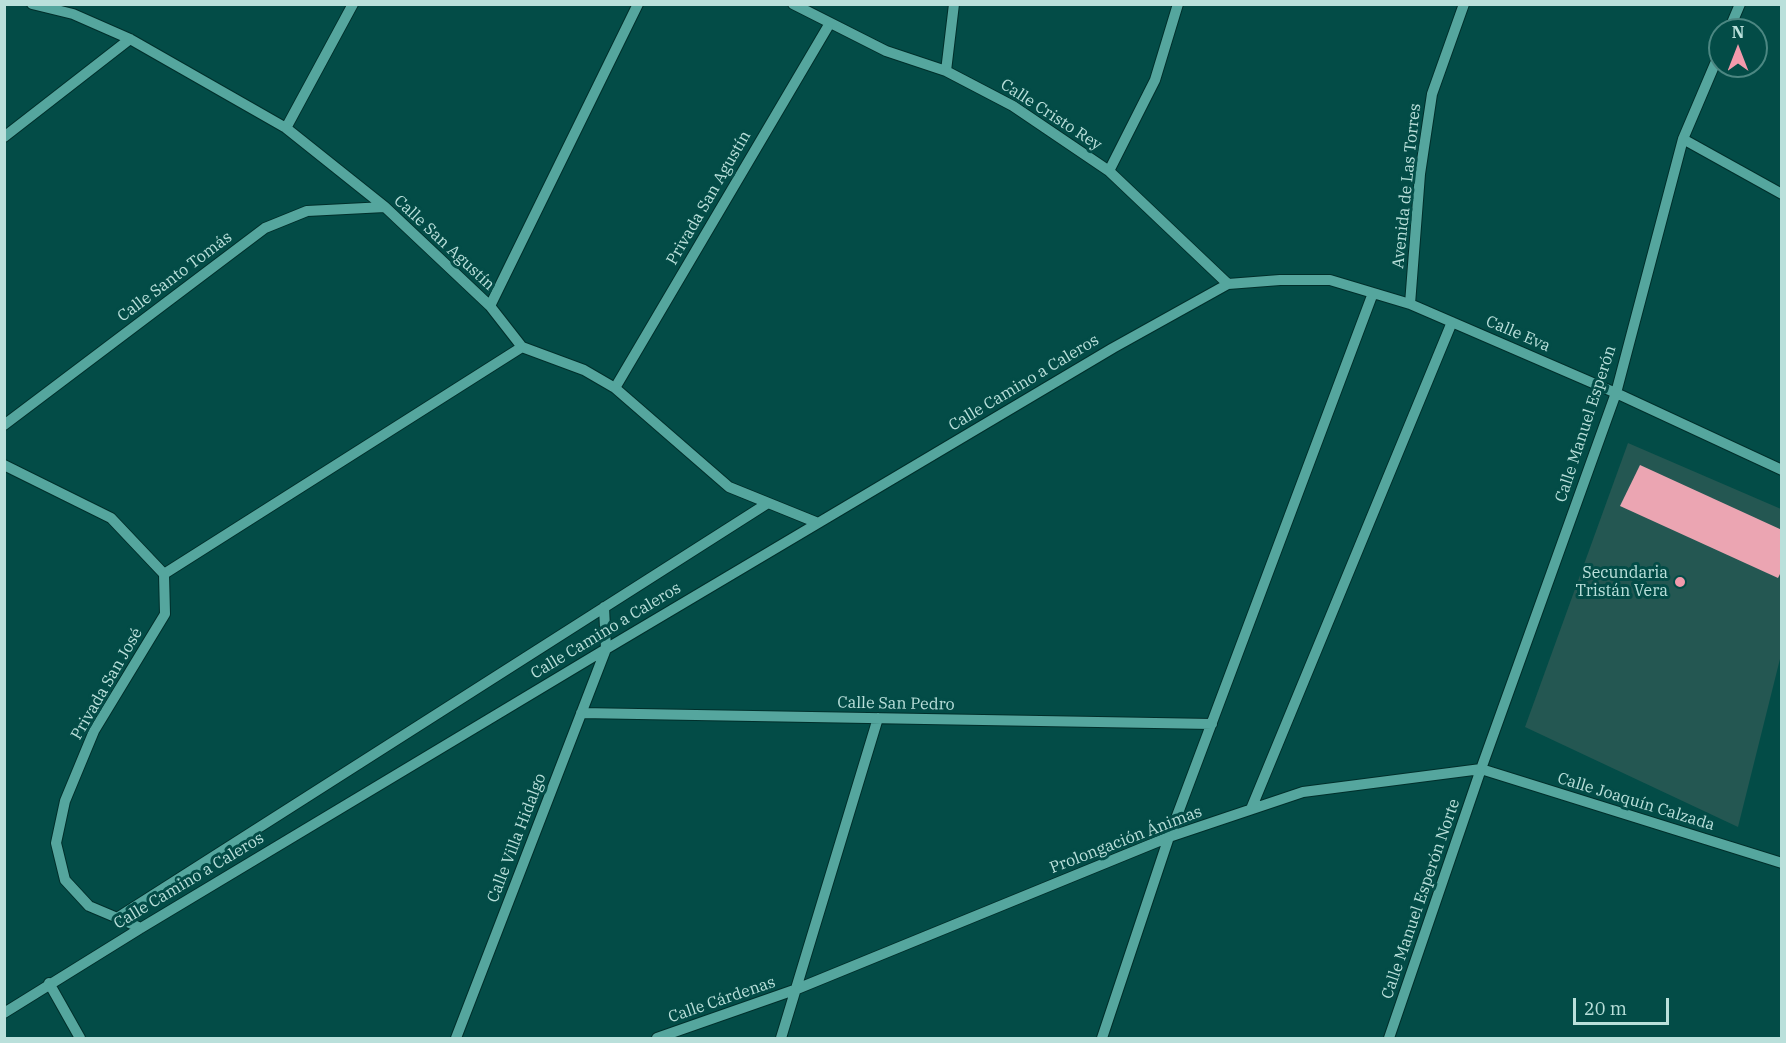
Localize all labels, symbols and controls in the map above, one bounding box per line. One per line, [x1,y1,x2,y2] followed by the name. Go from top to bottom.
[1708,18,1768,78] north arrow
[1732,22,1744,42] text: N
[997,75,1105,155] street label: Calle Cristo Rey
[1389,102,1425,270] street label: Avenida de Las Torres
[663,128,755,268] street label: Privada San Agustín
[390,191,498,295] street label: Calle San Agustín
[114,228,236,326] street label: Calle Santo Tomás
[1483,312,1553,356] street label: Calle Eva
[945,331,1103,435] street label: Calle Camino a Caleros
[1552,343,1620,505] street label: Calle Manuel Esperón
[1576,563,1668,601] place label: Secundaria Tristán Vera
[1673,575,1687,589] marker: Secundaria Tristán Vera
[527,579,685,683] street label: Calle Camino a Caleros
[67,625,147,743] street label: Privada San José
[837,693,955,715] street label: Calle San Pedro
[1555,769,1717,835] street label: Calle Joaquín Calzada
[484,771,550,905] street label: Calle Villa Hidalgo
[1378,796,1464,1002] street label: Calle Manuel Esperón Norte
[1047,802,1205,878] street label: Prolongación Ánimas
[110,829,268,933] street label: Calle Camino a Caleros
[666,973,778,1027] street label: Calle Cárdenas
[1576,986,1672,1024] scale bar
[1584,997,1627,1020] text: 20 m

